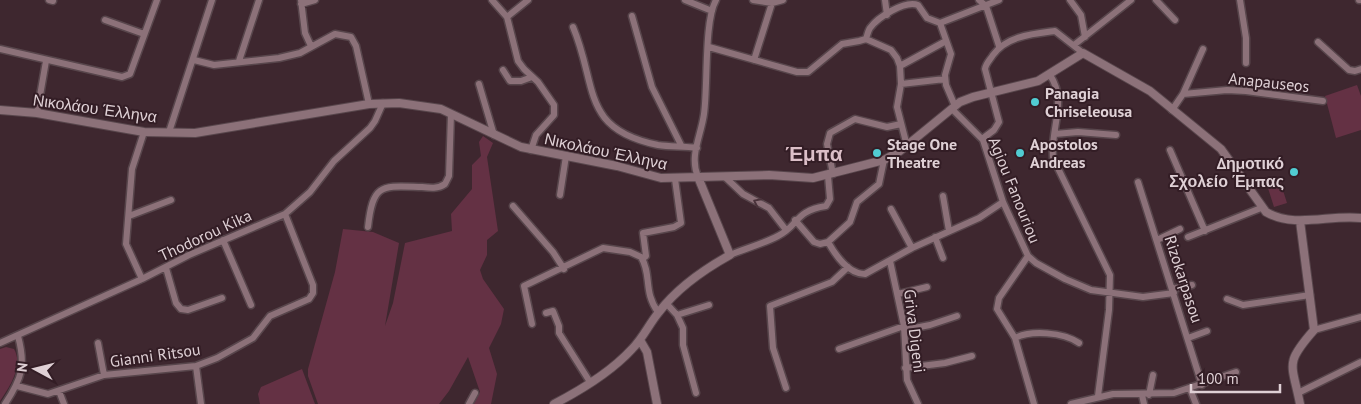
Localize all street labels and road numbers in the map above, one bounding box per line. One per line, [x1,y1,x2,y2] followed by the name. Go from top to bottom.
[1228,68,1311,96] street label: Anapauseos
[32,89,158,127] street label: Νικολάου Έλληνα
[543,128,669,174] street label: Νικολάου Έλληνα
[985,134,1045,246] street label: Agiou Fanouriou
[155,205,255,265] street label: Thodorou Kika
[1160,233,1208,325] street label: Rizokarpasou
[900,288,930,374] street label: Griva Digeni
[108,339,202,371] street label: Gianni Ritsou

